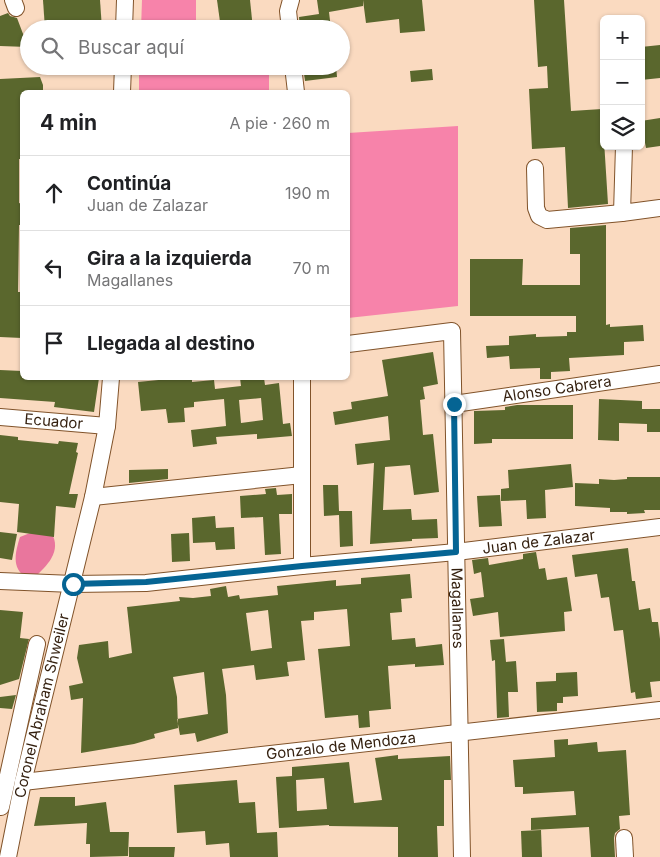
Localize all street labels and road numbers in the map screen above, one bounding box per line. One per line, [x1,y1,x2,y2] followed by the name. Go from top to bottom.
[501,371,613,406] street label: Alonso Cabrera
[24,409,84,433] street label: Ecuador
[481,525,597,558] street label: Juan de Zalazar
[448,568,468,649] street label: Magallanes
[10,611,73,800] street label: Coronel Abraham Shweiler
[265,728,417,763] street label: Gonzalo de Mendoza

